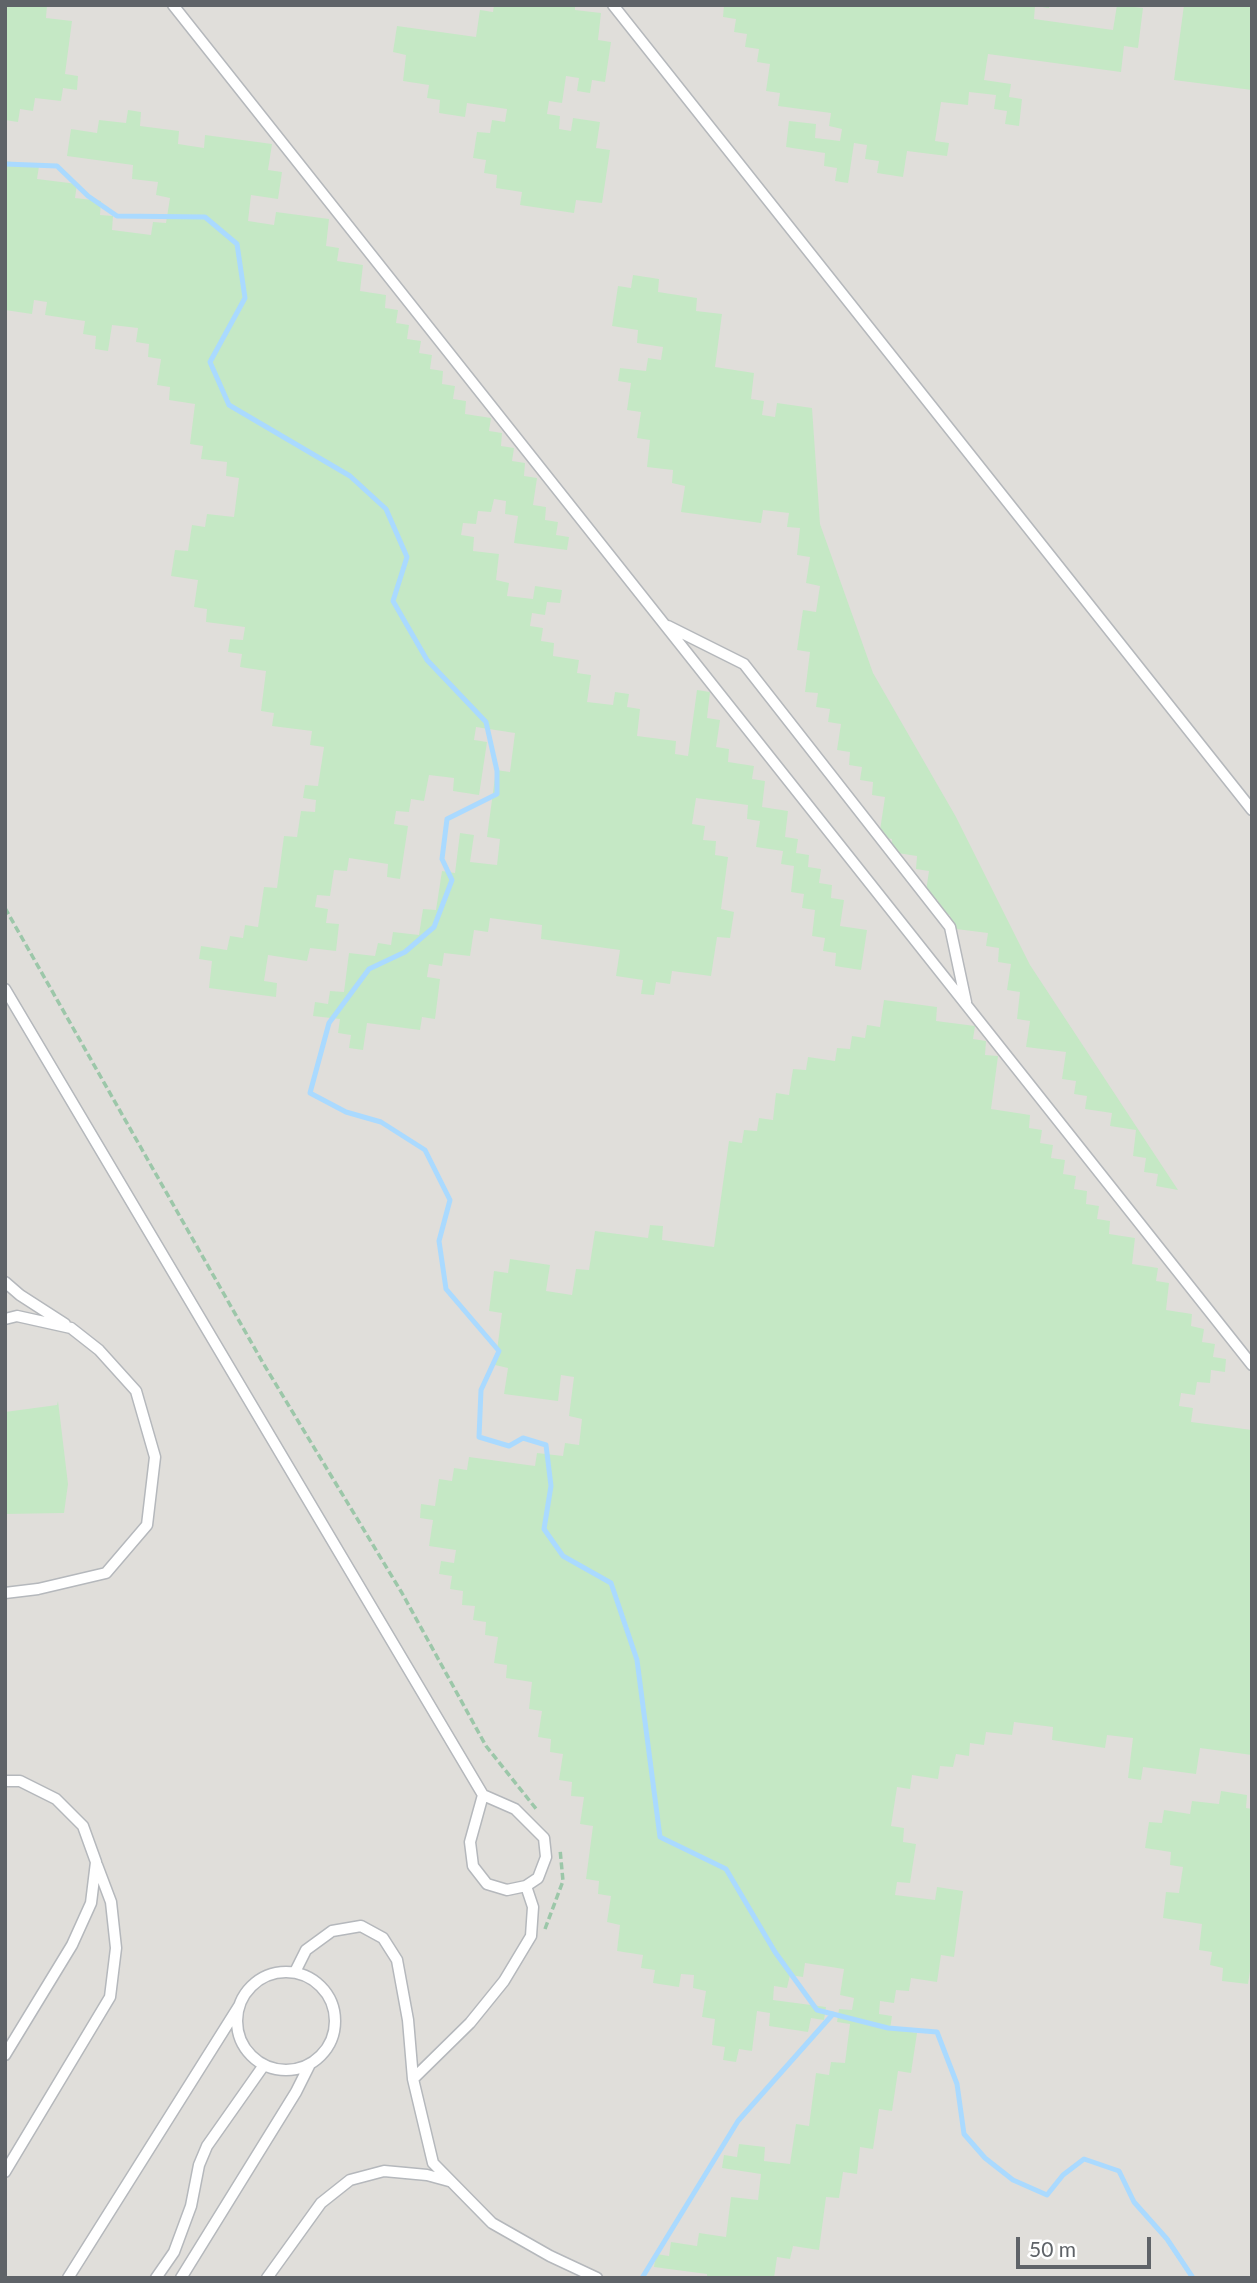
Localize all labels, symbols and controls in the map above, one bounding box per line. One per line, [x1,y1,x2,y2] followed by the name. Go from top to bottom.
[1019,2224,1154,2268] scale bar
[1029,2236,1076,2261] text: 50 m

